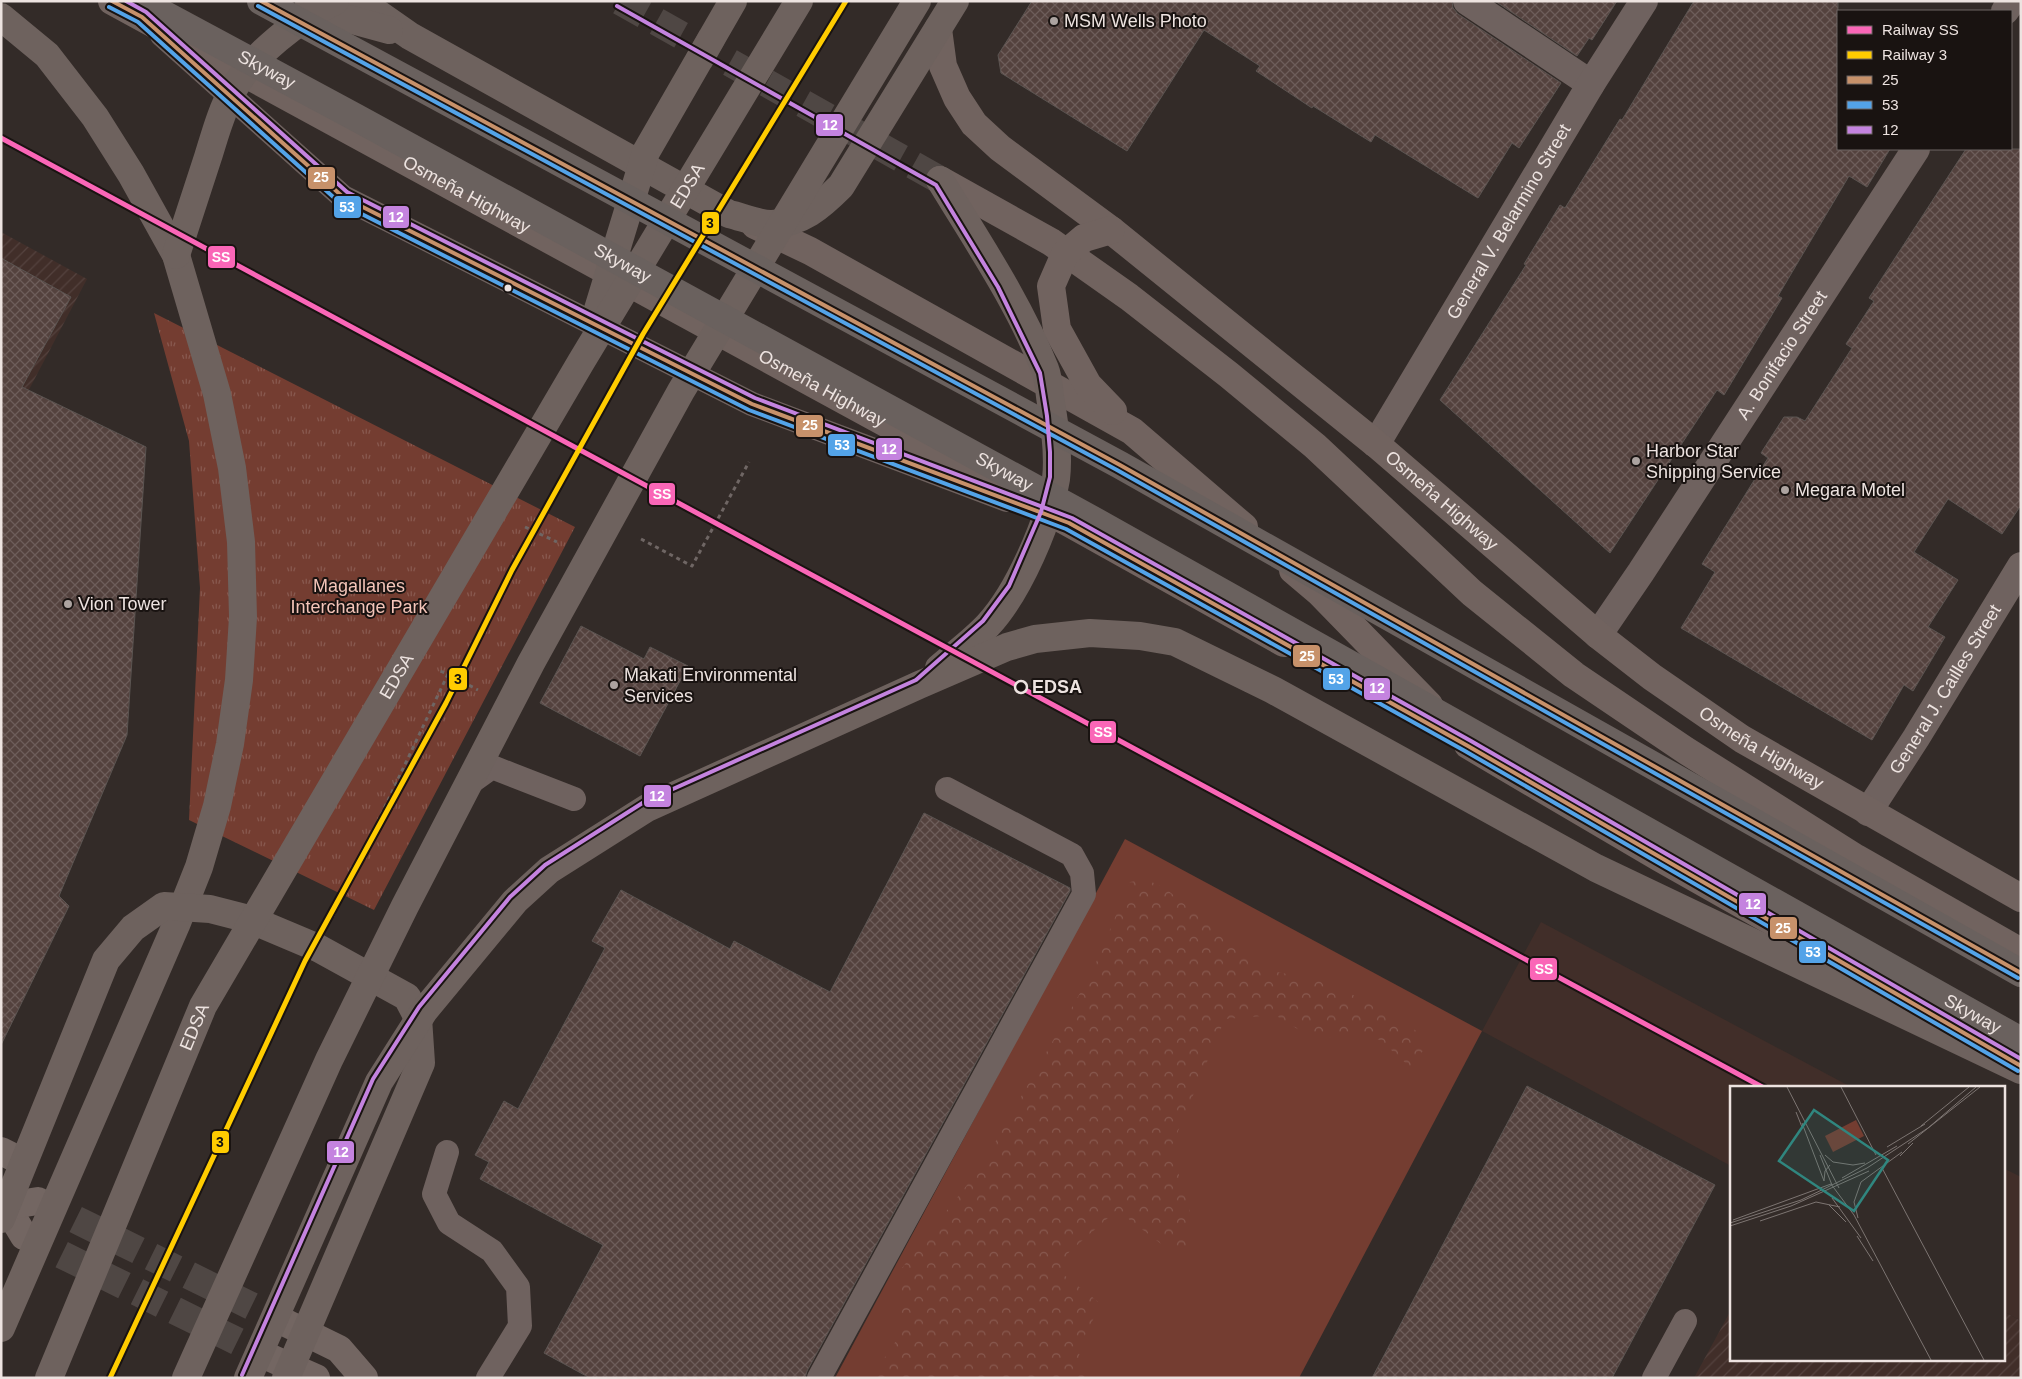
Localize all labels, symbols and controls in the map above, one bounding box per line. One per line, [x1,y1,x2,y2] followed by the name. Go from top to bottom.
[1837,10,2012,150] legend
[1064,11,1207,31] place label: MSM Wells Photo
[1048,15,1060,27] marker: MSM Wells Photo
[1882,21,1959,38] text: Railway SS
[235,46,299,93] street label: Skyway
[1882,46,1947,63] text: Railway 3
[1882,71,1899,88] text: 25
[1882,96,1899,113] text: 53
[815,113,844,137] line badge: 12
[822,117,838,133] text: 12
[1443,121,1575,323] street label: General V. Belarmino Street
[1882,121,1899,138] text: 12
[399,152,534,237] street label: Osmeña Highway
[666,160,709,212] street label: EDSA
[307,166,336,190] line badge: 25
[313,169,329,185] text: 25
[333,195,362,219] line badge: 53
[339,199,355,215] text: 53
[382,205,410,229] line badge: 12
[388,209,404,225] text: 12
[701,211,720,235] line badge: 3
[706,215,714,231] text: 3
[591,239,655,287] street label: Skyway
[207,245,236,269] line badge: SS
[212,249,230,265] text: SS
[503,283,513,293] unlabelled marker
[1733,287,1831,423] street label: A. Bonifacio Street
[755,346,889,431] street label: Osmeña Highway
[795,414,824,438] line badge: 25
[802,417,818,433] text: 25
[827,433,856,457] line badge: 53
[834,437,850,453] text: 53
[875,437,903,461] line badge: 12
[881,441,897,457] text: 12
[1646,441,1781,482] place label: Harbor Star Shipping Service
[1381,447,1502,554] street label: Osmeña Highway
[972,448,1036,495] street label: Skyway
[1630,455,1642,467] marker: Harbor Star Shipping Service
[1795,480,1905,500] place label: Megara Motel
[648,482,676,506] line badge: SS
[1779,484,1791,496] marker: Megara Motel
[653,486,671,502] text: SS
[290,576,429,617] park label: Magallanes Interchange Park
[78,594,166,614] place label: Vion Tower
[62,598,74,610] marker: Vion Tower
[1885,601,2005,778] street label: General J. Cailles Street
[1292,644,1321,668] line badge: 25
[1299,648,1315,664] text: 25
[376,650,418,702] street label: EDSA
[624,665,797,706] place label: Makati Environmental Services
[448,667,468,691] line badge: 3
[1322,667,1351,691] line badge: 53
[454,671,462,687] text: 3
[1328,671,1344,687] text: 53
[1032,677,1082,697] place label: EDSA
[1363,677,1391,701] line badge: 12
[608,679,620,691] marker: Makati Environmental Services
[1014,680,1028,694] marker: EDSA
[1369,680,1385,696] text: 12
[1695,702,1827,793] street label: Osmeña Highway
[1089,720,1117,744] line badge: SS
[1094,724,1112,740] text: SS
[643,784,672,808] line badge: 12
[649,788,665,804] text: 12
[1738,892,1767,916] line badge: 12
[1745,896,1761,912] text: 12
[1769,916,1798,940] line badge: 25
[1775,920,1791,936] text: 25
[1798,940,1827,964] line badge: 53
[1805,944,1821,960] text: 53
[1529,957,1558,981] line badge: SS
[1535,961,1553,977] text: SS
[1941,990,2005,1038] street label: Skyway
[176,1000,213,1053] street label: EDSA
[1730,1086,2004,1362] inset map
[211,1130,230,1154] line badge: 3
[216,1134,224,1150] text: 3
[326,1140,355,1164] line badge: 12
[333,1144,349,1160] text: 12

